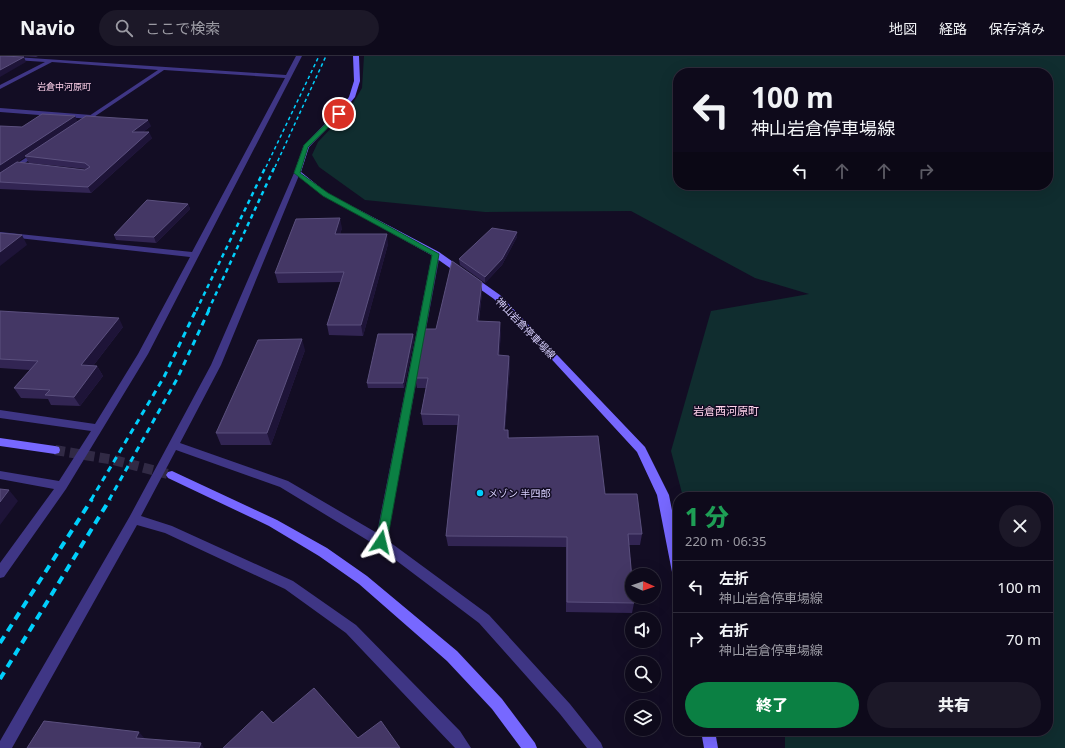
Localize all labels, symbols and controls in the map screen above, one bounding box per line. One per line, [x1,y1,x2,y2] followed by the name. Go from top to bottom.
[99,10,379,46] search box
[20,15,75,41] text: Navio
[113,17,135,39] icon: search
[145,18,220,38] text: ここで検索
[889,19,917,38] text: 地図
[939,19,967,38] text: 経路
[989,19,1045,38] text: 保存済み
[751,78,834,116] text: 100 m
[37,80,91,93] district label: 岩倉中河原町
[685,84,737,136] icon: left
[322,97,356,131] pin
[328,103,350,125] icon: arrive
[751,116,895,140] text: 神山岩倉停車場線
[789,160,811,182] icon: left
[831,160,853,182] icon: ahead
[873,160,895,182] icon: ahead
[915,160,937,182] icon: right
[493,294,559,362] street label: 神山岩倉停車場線
[693,403,759,418] district label: 岩倉西河原町
[488,486,551,500] place label: メゾン 半四郎
[475,488,485,498] marker: メゾン 半四郎
[685,500,729,533] text: 1 分
[999,505,1041,547] button: close
[360,521,402,563] position arrow
[685,532,766,550] text: 220 m · 06:35
[625,568,661,604] north arrow
[625,568,661,736] map controls
[719,568,749,588] text: 左折
[685,576,707,598] icon: left
[997,577,1041,597] text: 100 m
[719,589,823,607] text: 神山岩倉停車場線
[625,612,661,648] button: sound
[719,620,749,640] text: 右折
[685,628,707,650] icon: right
[1006,629,1041,649] text: 70 m
[719,641,823,659] text: 神山岩倉停車場線
[625,656,661,692] button: search
[685,682,859,728] button: 終了
[867,682,1041,728] button: 共有
[625,700,661,736] button: layers

